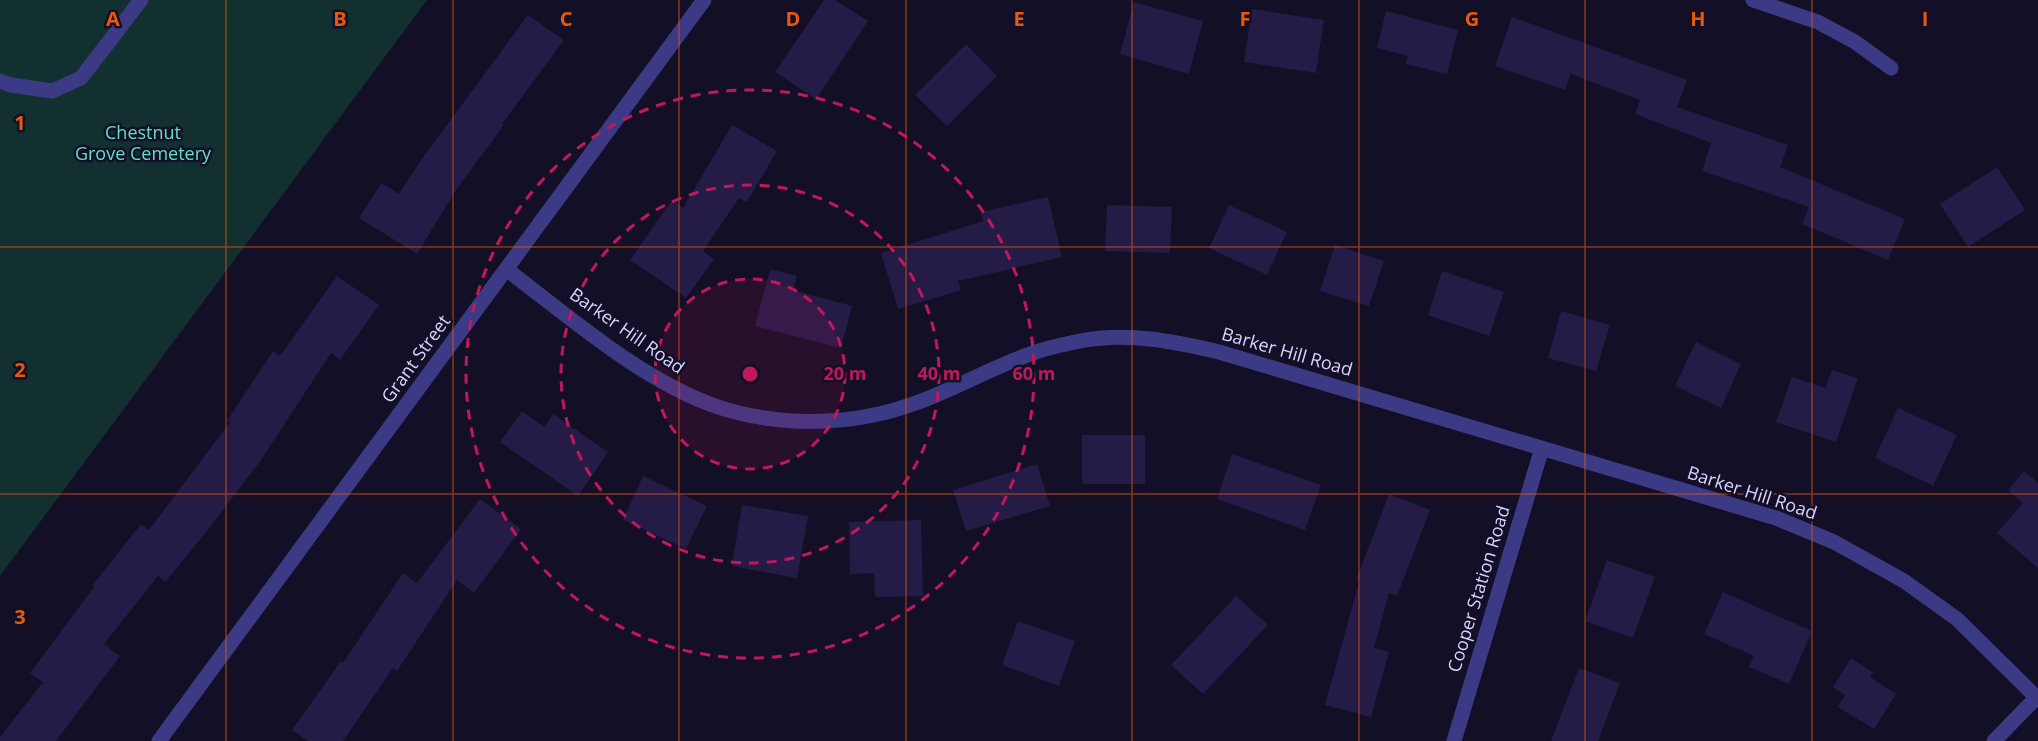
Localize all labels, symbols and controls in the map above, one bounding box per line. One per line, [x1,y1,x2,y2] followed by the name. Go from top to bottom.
[106,5,120,32] text: A
[333,5,347,32] text: B
[560,5,573,32] text: C
[786,5,800,32] text: D
[1013,5,1025,32] text: E
[1240,5,1250,32] text: F
[1465,5,1479,32] text: G
[1690,5,1706,32] text: H
[1922,5,1928,32] text: I
[14,109,26,136] text: 1
[75,120,212,165] park label: Chestnut Grove Cemetery
[565,282,690,379] street label: Barker Hill Road
[375,310,455,407] street label: Grant Street
[1219,321,1356,381] street label: Barker Hill Road
[14,356,26,383] text: 2
[824,361,866,385] text: 20 m
[918,361,960,385] text: 40 m
[1013,361,1055,385] text: 60 m
[740,364,760,384] centre of rings
[1684,460,1820,524] street label: Barker Hill Road
[1441,503,1515,675] street label: Cooper Station Road
[14,603,26,630] text: 3

